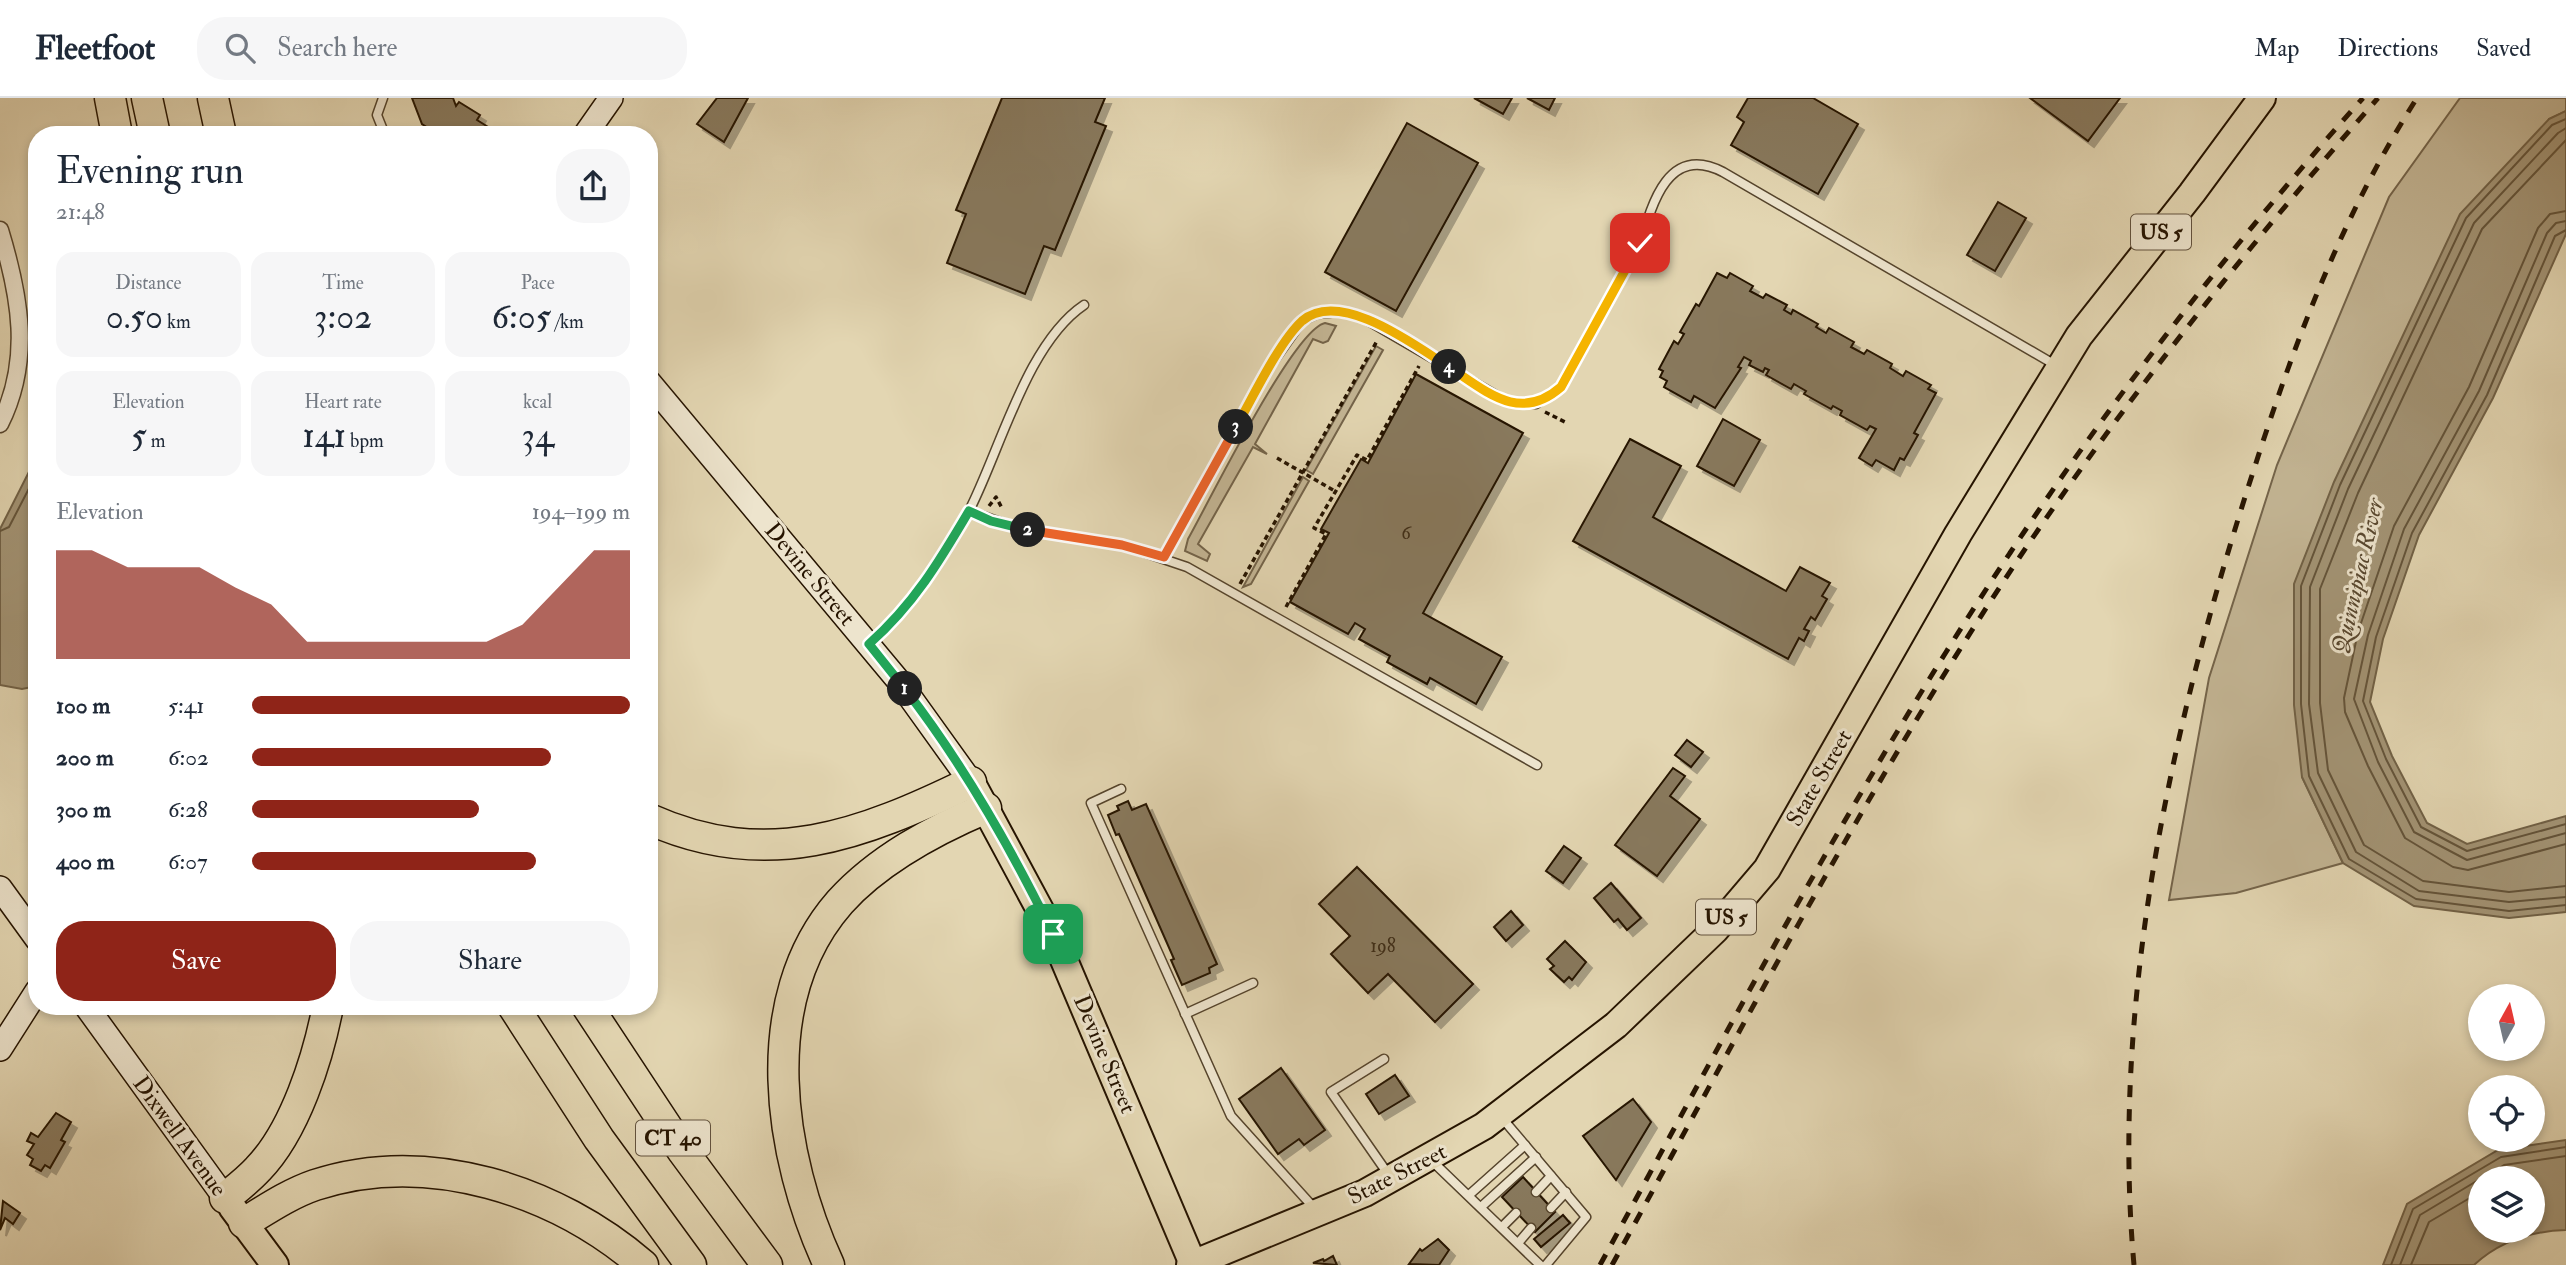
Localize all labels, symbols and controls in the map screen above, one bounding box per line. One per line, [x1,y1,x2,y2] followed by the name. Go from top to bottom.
[197,17,687,80] search box
[35,28,155,69] text: Fleetfoot
[221,29,259,67] icon: search
[277,32,397,64] text: Search here
[2254,33,2299,64] text: Map
[2337,33,2438,64] text: Directions
[2476,33,2531,64] text: Saved
[56,147,244,195] text: Evening run
[556,149,630,223] button: share
[56,197,105,226] text: 21:48
[1610,213,1670,273] pin
[2131,214,2191,250] road number: US 5
[1621,224,1659,262] icon: check
[115,271,182,295] text: Distance
[322,271,364,295] text: Time
[521,271,555,295] text: Pace
[106,295,163,339] text: 0.50
[314,295,372,339] text: 3:02
[491,295,551,339] text: 6:05
[163,310,191,334] text: km
[551,310,584,334] text: /km
[1432,350,1466,384] pin: 4
[1443,354,1454,378] text: 4
[112,390,185,414] text: Elevation
[304,390,382,414] text: Heart rate
[523,390,552,414] text: kcal
[1218,410,1254,444] pin: 3
[131,414,147,458] text: 5
[302,414,346,458] text: 141
[522,414,554,458] text: 34
[1232,414,1239,438] text: 3
[147,429,165,453] text: m
[346,429,384,453] text: bpm
[2325,494,2391,657] water label: Quinnipiac River
[56,497,144,526] text: Elevation
[532,497,630,526] text: 194–199 m
[1010,512,1046,548] pin: 2
[758,516,862,632] street label: Devine Street
[1023,517,1032,541] text: 2
[1401,521,1412,545] house number: 6
[888,672,922,706] pin: 1
[901,676,908,700] text: 1
[56,691,110,720] text: 100 m
[168,691,204,720] text: 5:41
[1780,724,1858,832] street label: State Street
[56,743,114,772] text: 200 m
[168,743,209,772] text: 6:02
[56,795,111,824] text: 300 m
[168,795,208,824] text: 6:28
[56,847,115,876] text: 400 m
[168,847,208,876] text: 6:07
[1696,900,1756,934] road number: US 5
[1023,904,1083,964] pin
[1034,915,1072,953] icon: arrive
[56,921,336,1001] button: Save
[350,921,630,1001] button: Share
[1370,934,1396,958] house number: 198
[2468,984,2544,1060] north arrow
[2468,984,2545,1243] map controls
[1067,990,1143,1118] street label: Devine Street
[127,1070,234,1202] street label: Dixwell Avenue
[2468,1075,2545,1152] button: locate
[636,1121,710,1156] road number: CT 40
[1343,1137,1451,1211] street label: State Street
[2468,1166,2545,1243] button: layers

